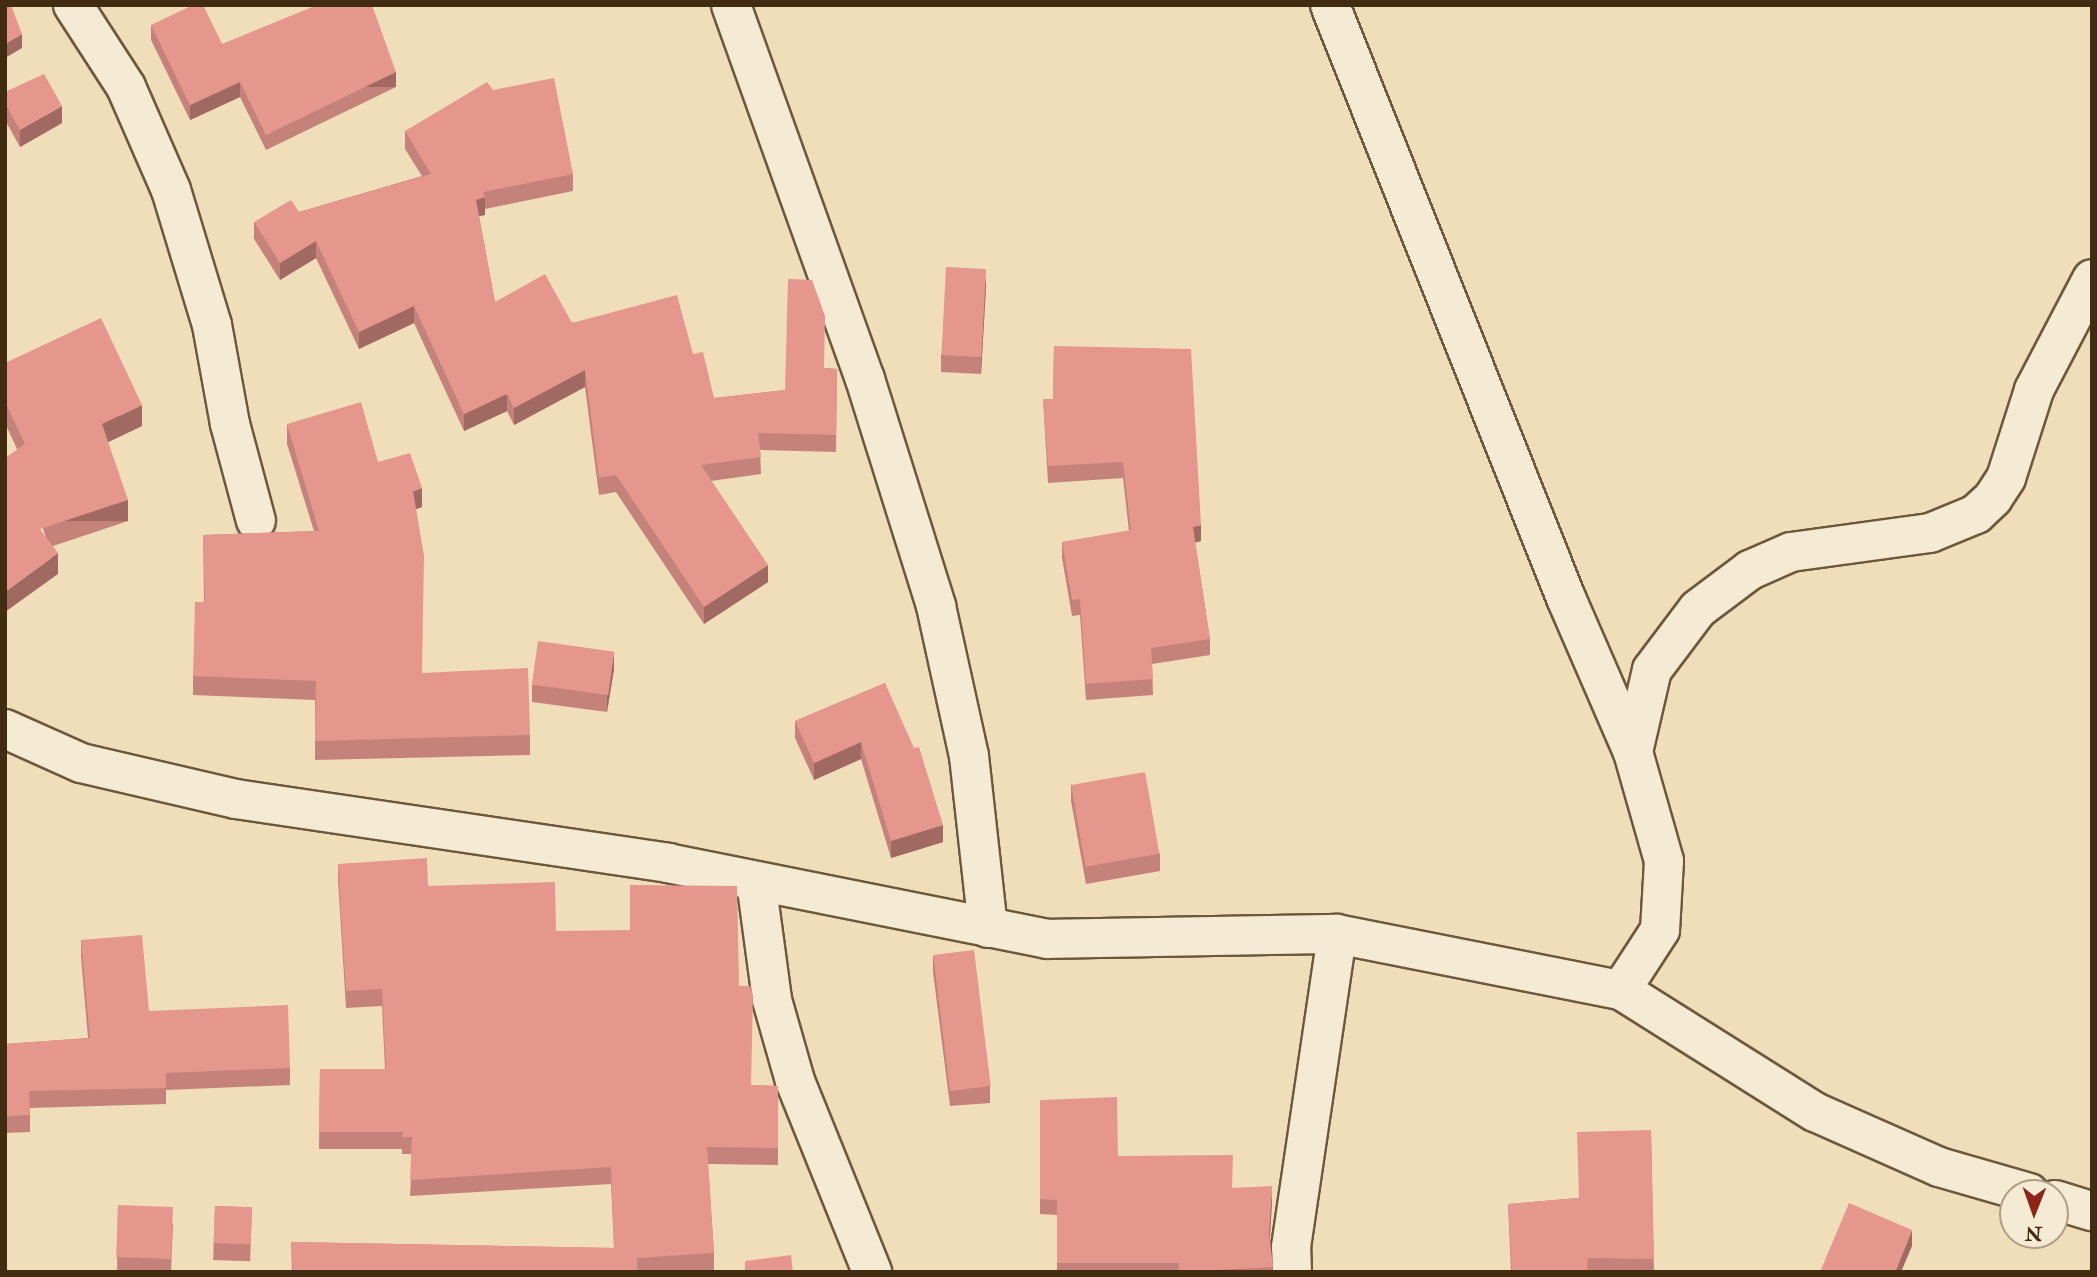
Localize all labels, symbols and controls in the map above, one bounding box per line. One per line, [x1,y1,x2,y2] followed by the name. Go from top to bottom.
[1999,1179,2069,1249] north arrow
[2025,1221,2042,1245] text: N

